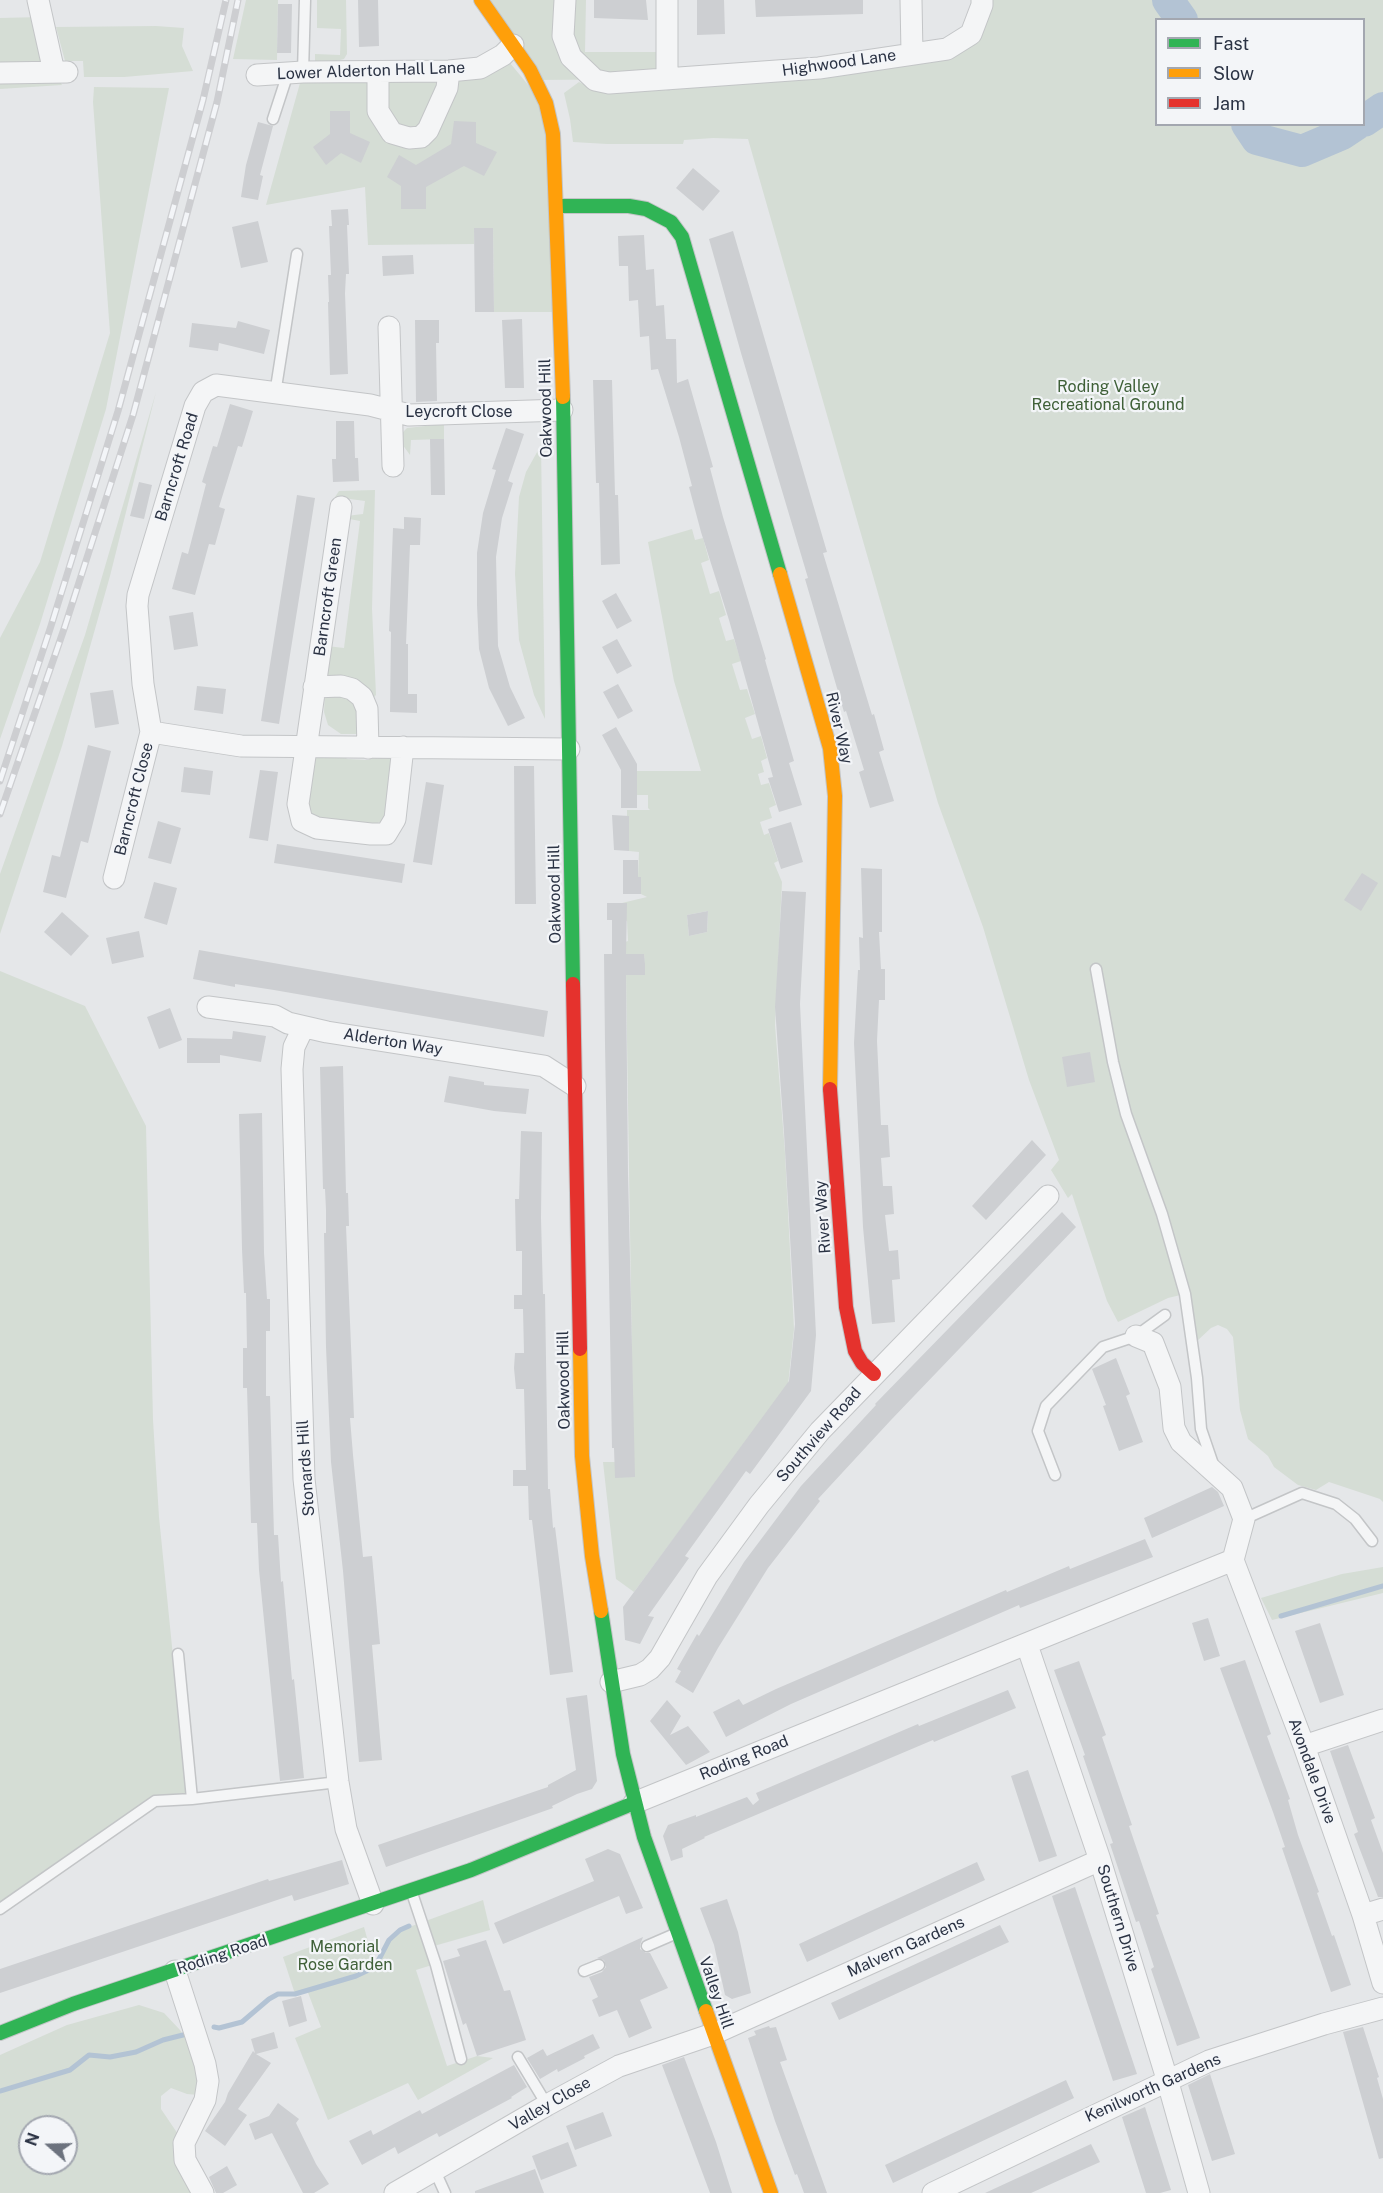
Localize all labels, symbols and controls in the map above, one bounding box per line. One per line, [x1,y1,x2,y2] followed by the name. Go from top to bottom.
[1155,18,1365,126] legend
[1213,33,1249,54] text: Fast
[781,45,897,81] street label: Highwood Lane
[276,58,466,84] street label: Lower Alderton Hall Lane
[1213,63,1254,84] text: Slow
[1213,93,1246,114] text: Jam
[536,358,556,458] street label: Oakwood Hill
[1032,377,1184,415] park label: Roding Valley Recreational Ground
[405,402,513,422] street label: Leycroft Close
[151,410,203,524] street label: Barncroft Road
[310,536,346,658] street label: Barncroft Green
[821,690,857,766] street label: River Way
[111,740,157,858] street label: Barncroft Close
[545,844,565,944] street label: Oakwood Hill
[342,1025,444,1059] street label: Alderton Way
[811,1180,835,1254] street label: River Way
[554,1330,574,1430] street label: Oakwood Hill
[773,1384,865,1486] street label: Southview Road
[293,1419,319,1517] street label: Stonards Hill
[1284,1716,1340,1826] street label: Avondale Drive
[697,1731,791,1785] street label: Roding Road
[1093,1862,1143,1974] street label: Southern Drive
[844,1913,968,1981] street label: Malvern Gardens
[174,1931,270,1979] street label: Roding Road
[297,1937,393,1975] park label: Memorial Rose Garden
[695,1954,737,2032] street label: Valley Hill
[1082,2049,1224,2127] street label: Kenilworth Gardens
[506,2073,594,2135] street label: Valley Close
[18,2115,78,2175] north arrow
[21,2130,44,2148] text: N

